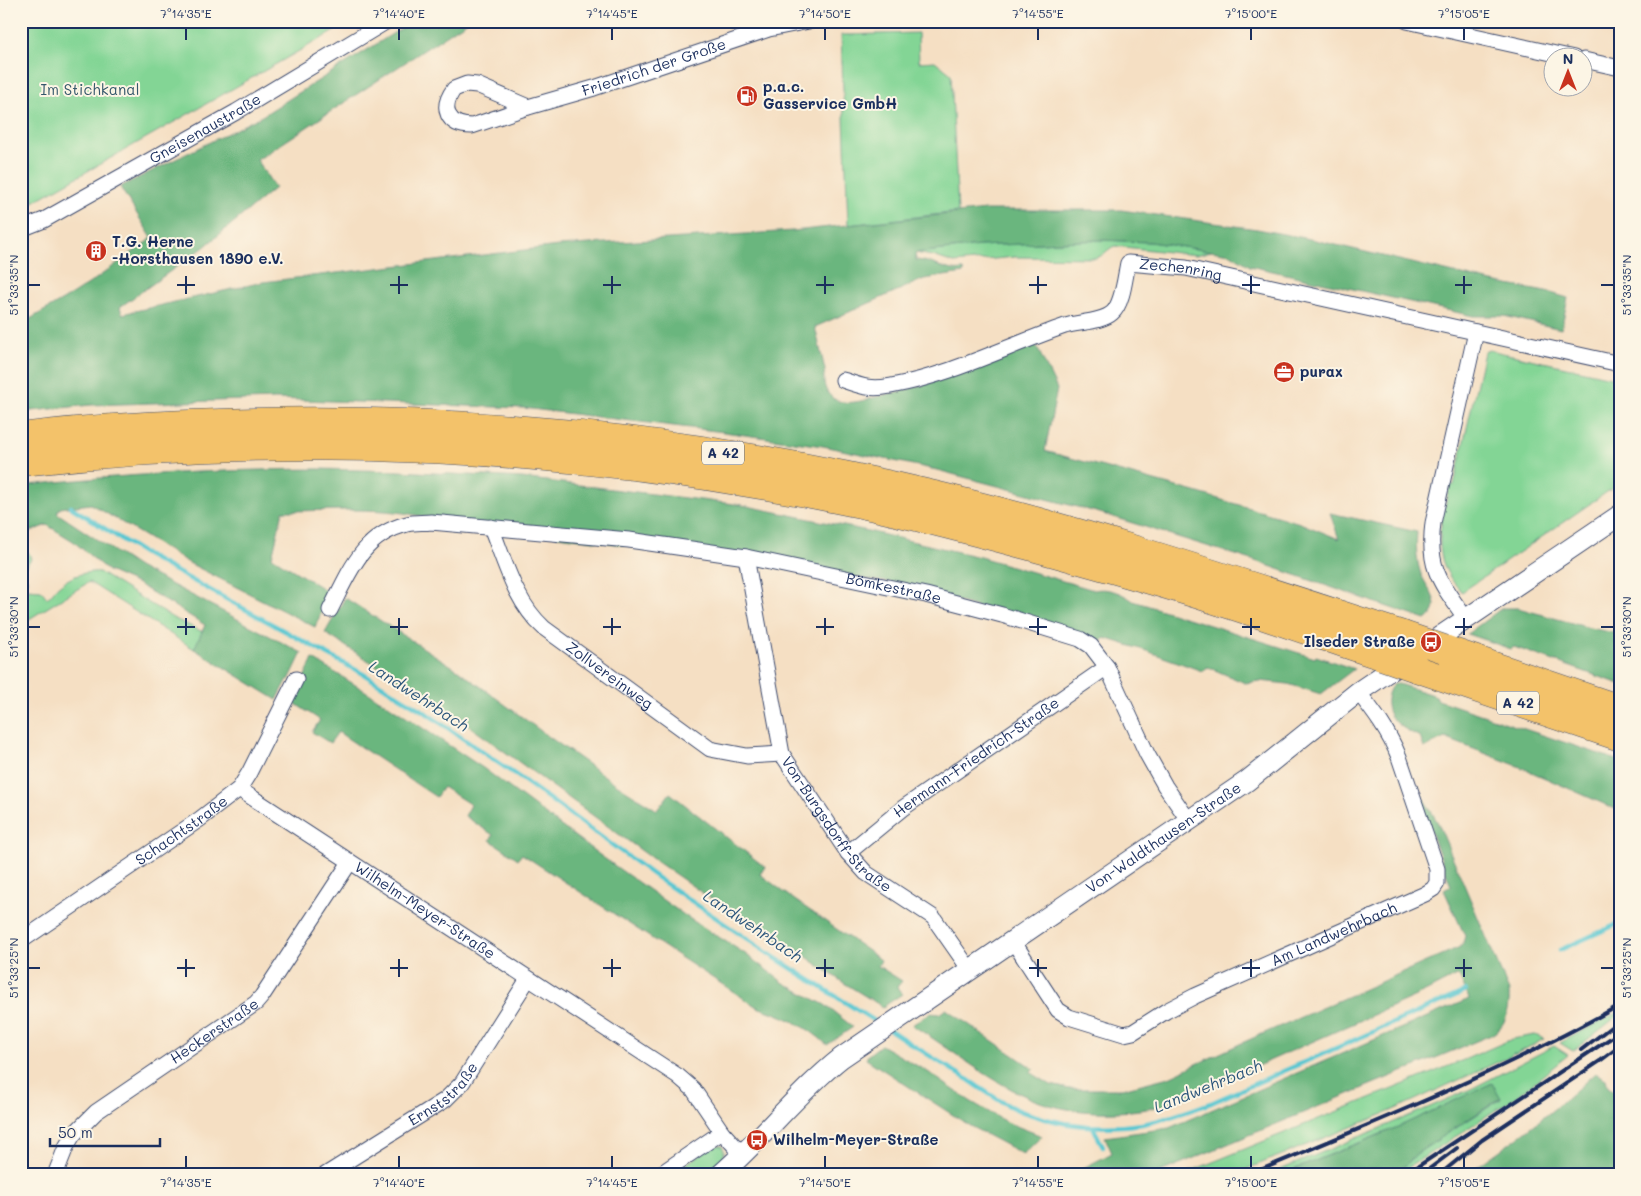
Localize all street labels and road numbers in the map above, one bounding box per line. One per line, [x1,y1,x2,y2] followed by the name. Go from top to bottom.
[579,33,728,100] street label: Friedrich der Große
[145,88,264,168] street label: Gneisenaustraße
[1138,253,1224,285] street label: Zechenring
[702,442,744,464] road number: A 42
[844,567,944,608] street label: Bömkestraße
[562,636,658,713] street label: Zollvereinweg
[1497,691,1539,714] road number: A 42
[888,692,1063,821] street label: Hermann-Friedrich-Straße
[777,752,896,896] street label: Von-Burgsdorff-Straße
[1082,777,1245,897] street label: Von-Waldthausen-Straße
[131,790,231,869] street label: Schachtstraße
[351,856,500,963] street label: Wilhelm-Meyer-Straße
[1268,897,1400,970] street label: Am Landwehrbach
[166,993,262,1068] street label: Heckerstraße
[404,1058,482,1130] street label: Ernststraße

